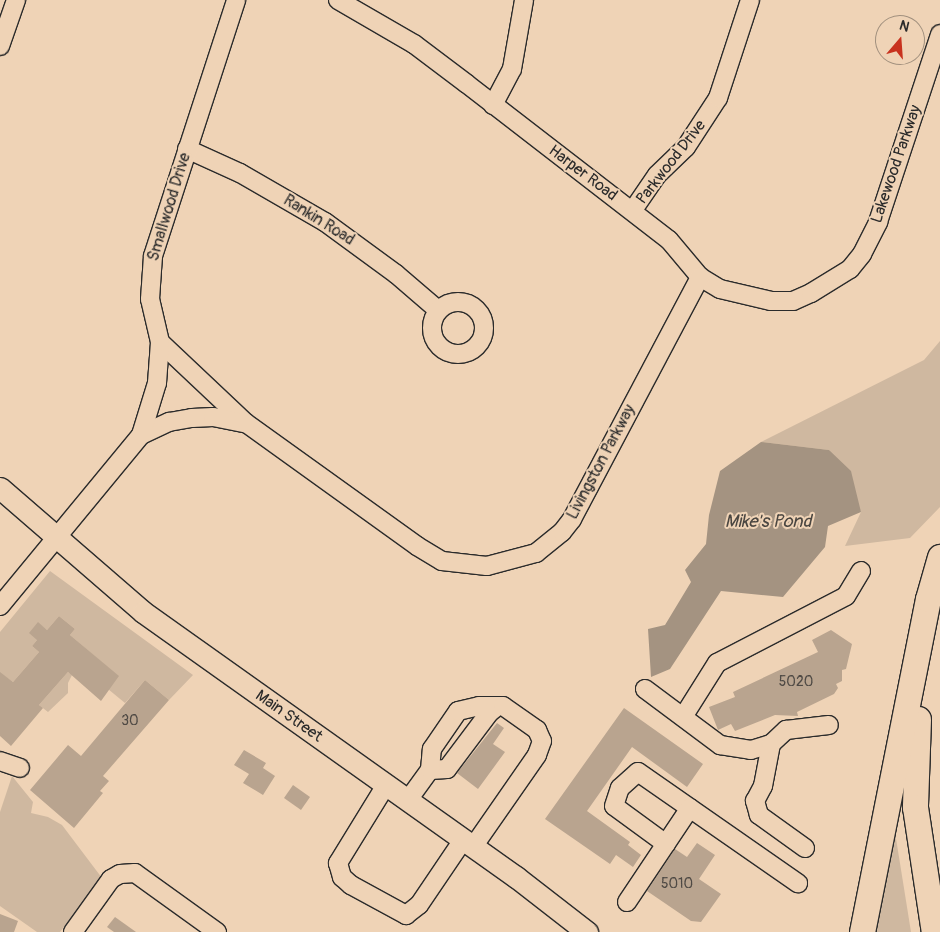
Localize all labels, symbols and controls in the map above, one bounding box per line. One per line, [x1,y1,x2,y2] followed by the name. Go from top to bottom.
[875,15,925,65] north arrow
[897,17,912,36] text: N
[867,103,925,225] street label: Lakewood Parkway
[632,116,710,208] street label: Parkwood Drive
[545,141,621,205] street label: Harper Road
[143,151,195,263] street label: Smallwood Drive
[280,191,358,249] street label: Rankin Road
[563,401,639,523] street label: Livingston Parkway
[725,511,811,533] water label: Mike's Pond
[779,674,813,690] house number: 5020
[252,686,326,746] street label: Main Street
[121,713,139,729] house number: 30
[661,876,693,892] house number: 5010

